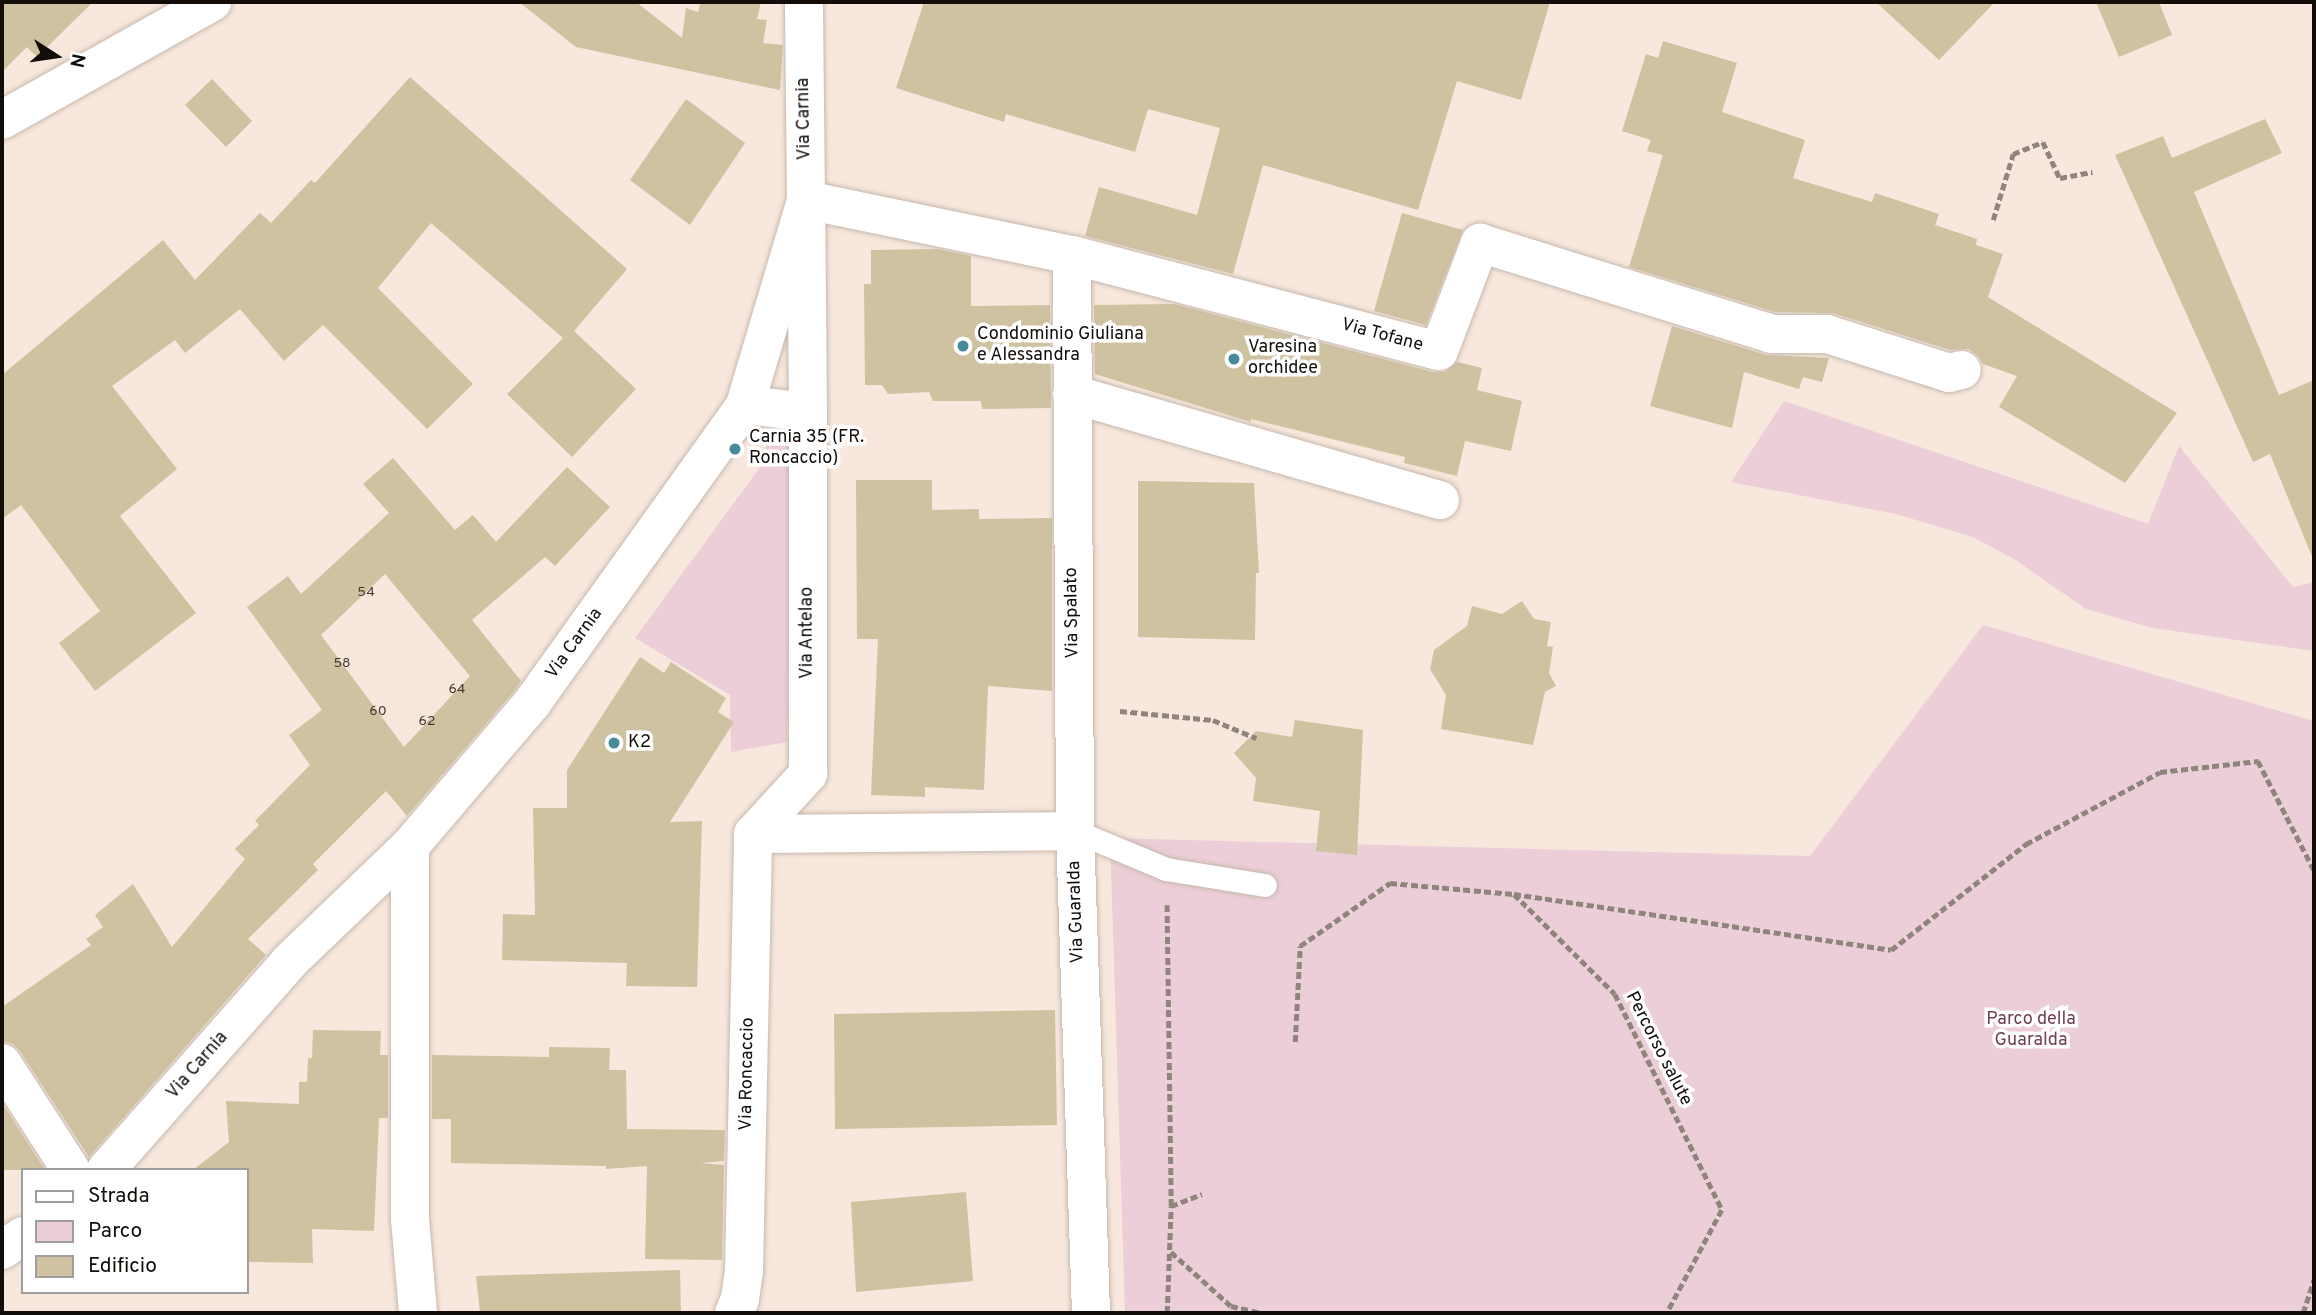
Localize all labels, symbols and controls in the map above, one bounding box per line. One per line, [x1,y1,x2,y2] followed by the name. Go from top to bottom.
[21,21,91,91] north arrow
[63,51,90,70] text: N
[793,78,817,160] street label: Via Carnia
[1338,315,1426,357] street label: Via Tofane
[977,325,1144,368] place label: Condominio Giuliana e Alessandra
[955,338,971,354] marker: Condominio Giuliana e Alessandra
[1248,338,1318,380] place label: Varesina orchidee
[1226,351,1242,367] marker: Varesina orchidee
[749,428,864,471] place label: Carnia 35 (FR. Roncaccio)
[727,441,743,457] marker: Carnia 35 (FR. Roncaccio)
[1061,567,1085,659] street label: Via Spalato
[357,585,375,601] house number: 54
[797,587,819,679] street label: Via Antelao
[542,604,608,684] street label: Via Carnia
[333,656,351,672] house number: 58
[448,682,466,698] house number: 64
[369,704,387,720] house number: 60
[419,714,435,730] house number: 62
[628,732,651,754] place label: K2
[606,735,622,751] marker: K2
[1064,860,1090,964] street label: Via Guaralda
[1620,988,1696,1110] street label: Percorso salute
[1986,1010,2076,1052] park label: Parco della Guaralda
[736,1017,760,1131] street label: Via Roncaccio
[163,1028,233,1104] street label: Via Carnia
[21,1168,248,1294] legend
[88,1183,149,1210] text: Strada
[88,1218,142,1245] text: Parco
[88,1253,157,1280] text: Edificio

